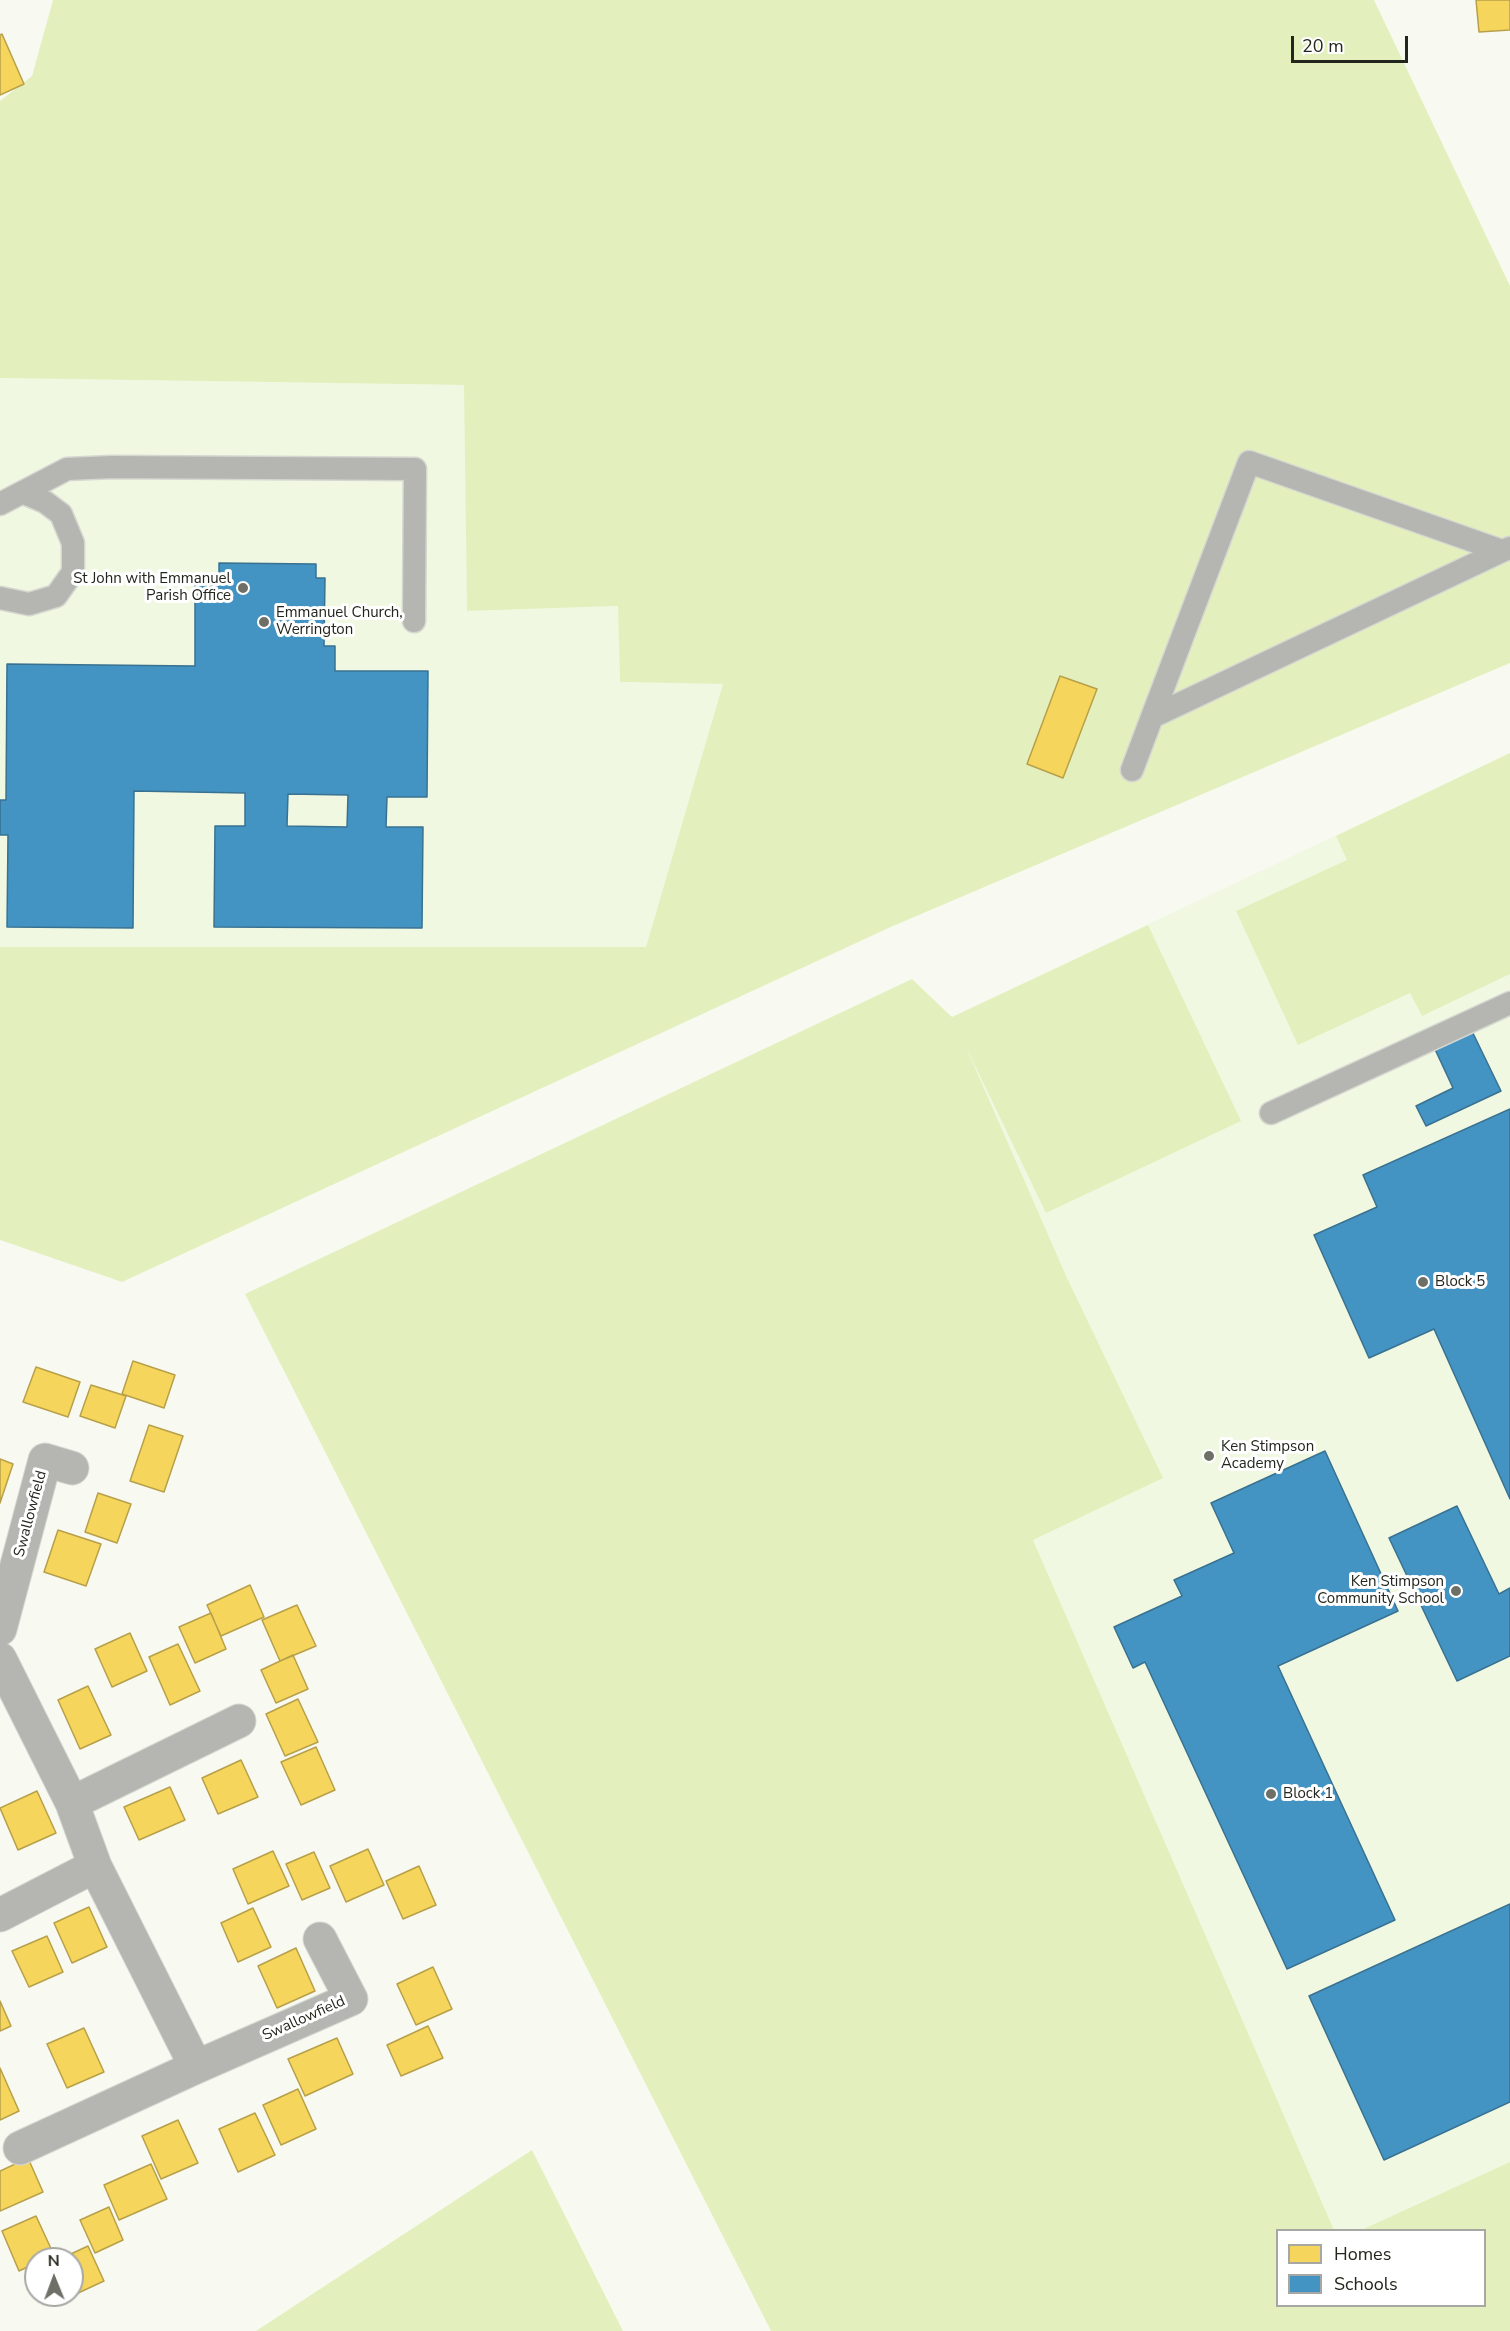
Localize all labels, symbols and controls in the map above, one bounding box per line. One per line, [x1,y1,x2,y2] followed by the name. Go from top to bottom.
[1294,24,1411,62] scale bar
[1302,34,1344,58] text: 20 m
[73,570,231,605] place label: St John with Emmanuel Parish Office
[236,581,250,595] marker: St John with Emmanuel Parish Office
[276,604,403,639] place label: Emmanuel Church, Werrington
[257,615,271,629] marker: Emmanuel Church, Werrington
[1435,1273,1485,1291] place label: Block 5
[1416,1275,1430,1289] marker: Block 5
[1221,1438,1314,1473] place label: Ken Stimpson Academy
[1202,1449,1216,1463] marker: Ken Stimpson Academy
[11,1469,51,1559] street label: Swallowfield
[1317,1573,1444,1608] place label: Ken Stimpson Community School
[1449,1584,1463,1598] marker: Ken Stimpson Community School
[1283,1785,1333,1803] place label: Block 1
[1264,1787,1278,1801] marker: Block 1
[260,1993,348,2045] street label: Swallowfield
[1276,2229,1486,2307] legend
[1334,2242,1391,2266] text: Homes
[24,2247,84,2307] north arrow
[48,2250,60,2272] text: N
[1334,2272,1398,2296] text: Schools

